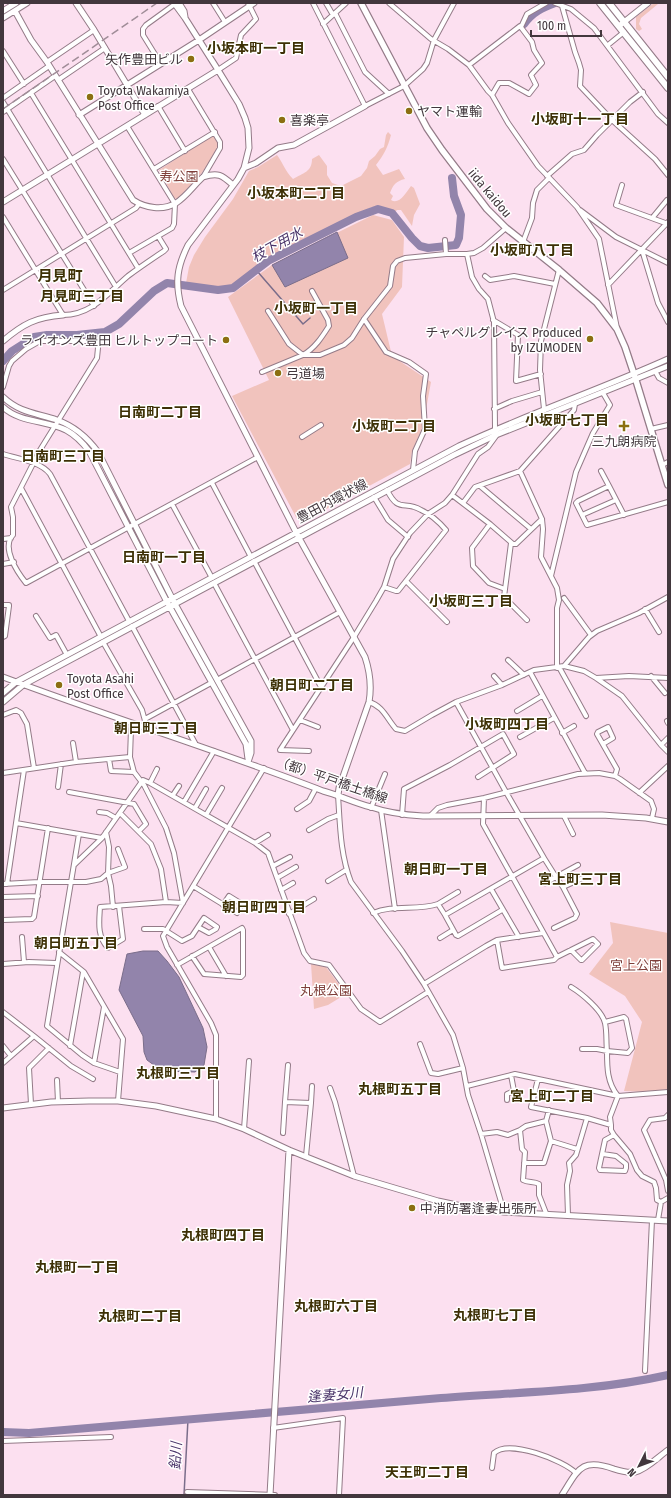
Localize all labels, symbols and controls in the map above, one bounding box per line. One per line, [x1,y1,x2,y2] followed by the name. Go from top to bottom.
[531,12,601,38] scale bar
[537,19,566,33] text: 100 m
[207,40,305,57] district label: 小坂本町一丁目
[105,52,183,67] place label: 矢作豊田ビル
[186,54,196,64] marker: 矢作豊田ビル
[98,83,189,113] place label: Toyota Wakamiya Post Office
[85,92,95,102] marker: Toyota Wakamiya Post Office
[417,104,482,119] place label: ヤマト運輸
[404,106,414,116] marker: ヤマト運輸
[531,111,629,128] district label: 小坂町十一丁目
[290,113,329,128] place label: 喜楽亭
[277,115,287,125] marker: 喜楽亭
[465,166,515,220] street label: iida kaidou
[159,169,199,184] park label: 寿公園
[247,185,345,202] district label: 小坂本町二丁目
[248,223,307,266] water label: 枝下用水
[490,242,574,259] district label: 小坂町八丁目
[37,267,83,285] district label: 月見町
[40,288,124,305] district label: 月見町三丁目
[274,300,358,317] district label: 小坂町一丁目
[425,325,582,355] place label: チャペルグレイス Produced by IZUMODEN
[20,333,218,348] place label: ライオンズ豊田 ヒルトップコート
[585,334,595,344] marker: チャペルグレイス Produced by IZUMODEN
[221,335,231,345] marker: ライオンズ豊田 ヒルトップコート
[286,366,325,381] place label: 弓道場
[273,368,283,378] marker: 弓道場
[118,404,202,421] district label: 日南町二丁目
[525,412,609,429] district label: 小坂町七丁目
[352,418,436,435] district label: 小坂町二丁目
[618,420,630,432] marker: 三九朗病院
[591,434,657,449] place label: 三九朗病院
[21,448,105,465] district label: 日南町三丁目
[294,476,370,526] street label: 豊田内環状線
[122,549,206,566] district label: 日南町一丁目
[429,593,513,610] district label: 小坂町三丁目
[67,671,134,701] place label: Toyota Asahi Post Office
[270,677,354,694] district label: 朝日町二丁目
[54,680,64,690] marker: Toyota Asahi Post Office
[465,716,549,733] district label: 小坂町四丁目
[114,720,198,737] district label: 朝日町三丁目
[274,754,390,806] street label: （都）平戸橋土橋線
[404,861,488,878] district label: 朝日町一丁目
[538,871,622,888] district label: 宮上町三丁目
[222,899,306,916] district label: 朝日町四丁目
[34,935,118,952] district label: 朝日町五丁目
[610,958,662,973] park label: 宮上公園
[300,983,352,998] park label: 丸根公園
[136,1065,220,1082] district label: 丸根町三丁目
[358,1081,442,1098] district label: 丸根町五丁目
[510,1088,594,1105] district label: 宮上町二丁目
[420,1201,537,1216] place label: 中消防署逢妻出張所
[407,1203,417,1213] marker: 中消防署逢妻出張所
[181,1227,265,1244] district label: 丸根町四丁目
[35,1259,119,1276] district label: 丸根町一丁目
[294,1298,378,1315] district label: 丸根町六丁目
[453,1307,537,1324] district label: 丸根町七丁目
[98,1308,182,1325] district label: 丸根町二丁目
[306,1384,366,1406] water label: 逢妻女川
[167,1440,185,1470] water label: 鉛川
[619,1446,659,1486] north arrow
[385,1464,469,1481] district label: 天王町二丁目
[625,1466,639,1479] text: N

